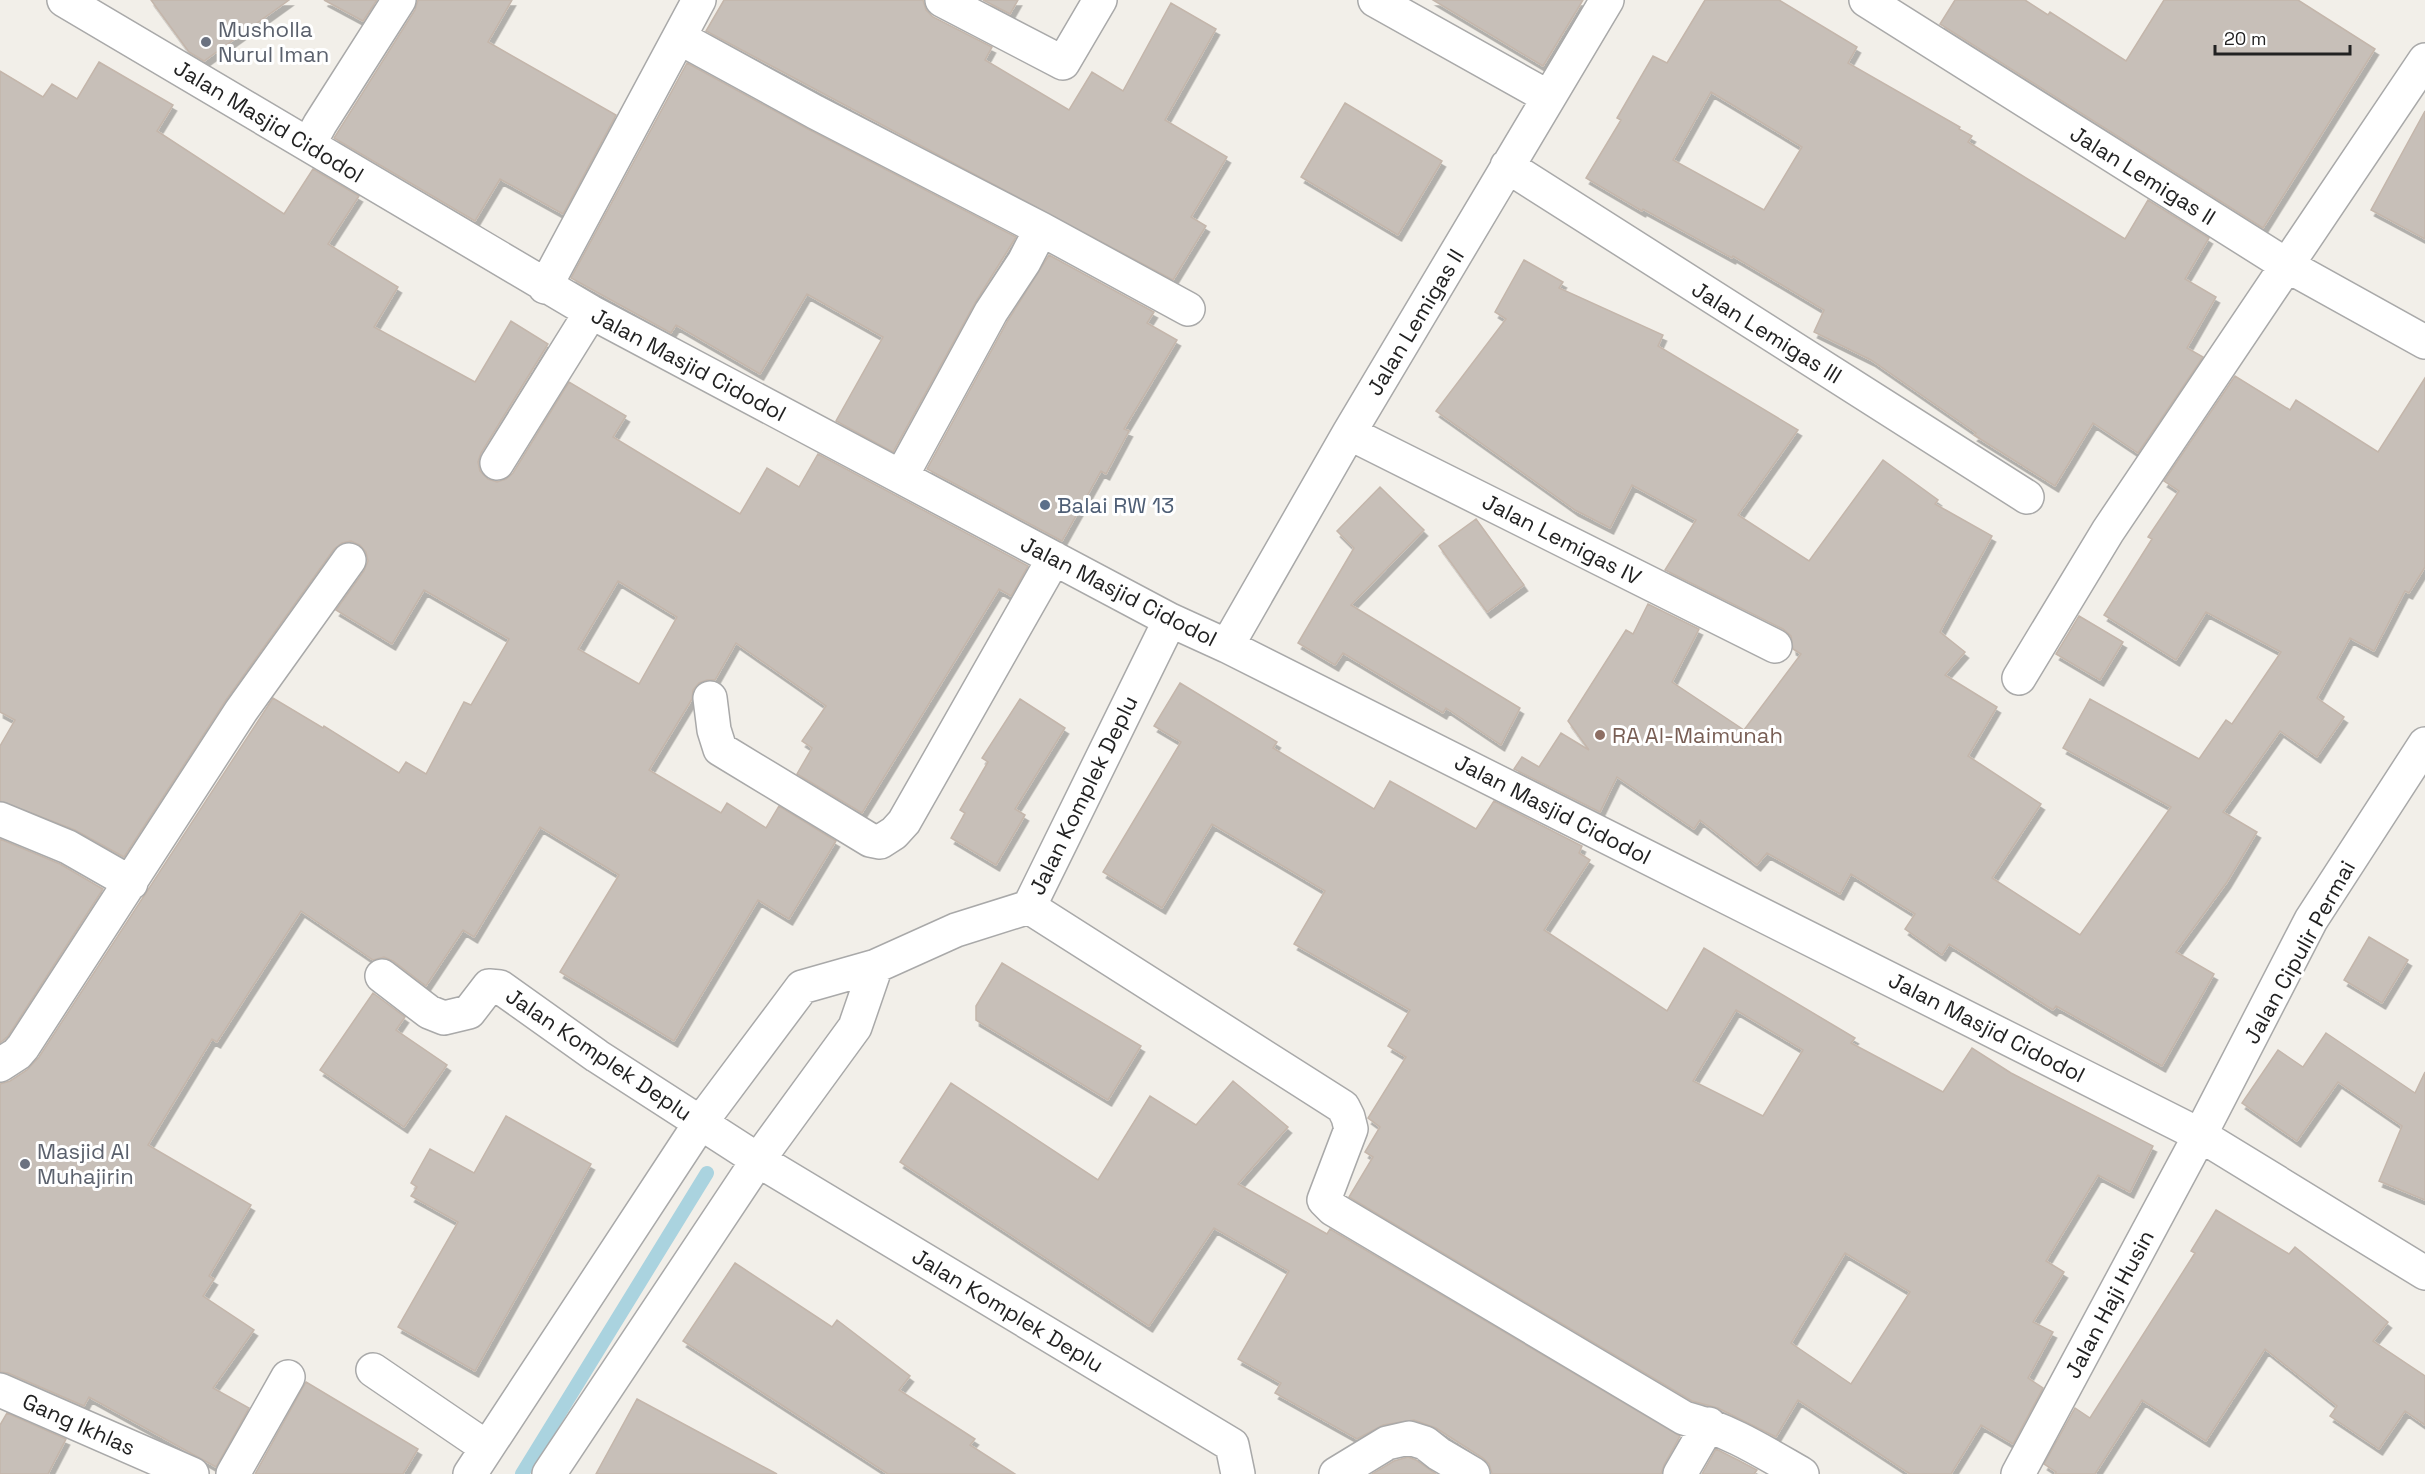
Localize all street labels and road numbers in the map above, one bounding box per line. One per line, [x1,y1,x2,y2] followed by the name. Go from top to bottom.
[169,53,369,189] street label: Jalan Masjid Cidodol
[2065,119,2221,231] street label: Jalan Lemigas II
[1360,244,1470,400] street label: Jalan Lemigas II
[1687,275,1847,389] street label: Jalan Lemigas III
[587,301,791,427] street label: Jalan Masjid Cidodol
[1478,487,1646,591] street label: Jalan Lemigas IV
[1016,529,1222,653] street label: Jalan Masjid Cidodol
[1023,691,1143,899] street label: Jalan Komplek Deplu
[1450,747,1656,871] street label: Jalan Masjid Cidodol
[2237,855,2361,1049] street label: Jalan Cipulir Permai
[1884,965,2090,1089] street label: Jalan Masjid Cidodol
[501,981,697,1127] street label: Jalan Komplek Deplu
[2058,1225,2160,1383] street label: Jalan Haji Husin
[907,1242,1109,1378] street label: Jalan Komplek Deplu
[18,1387,140,1461] street label: Gang Ikhlas

